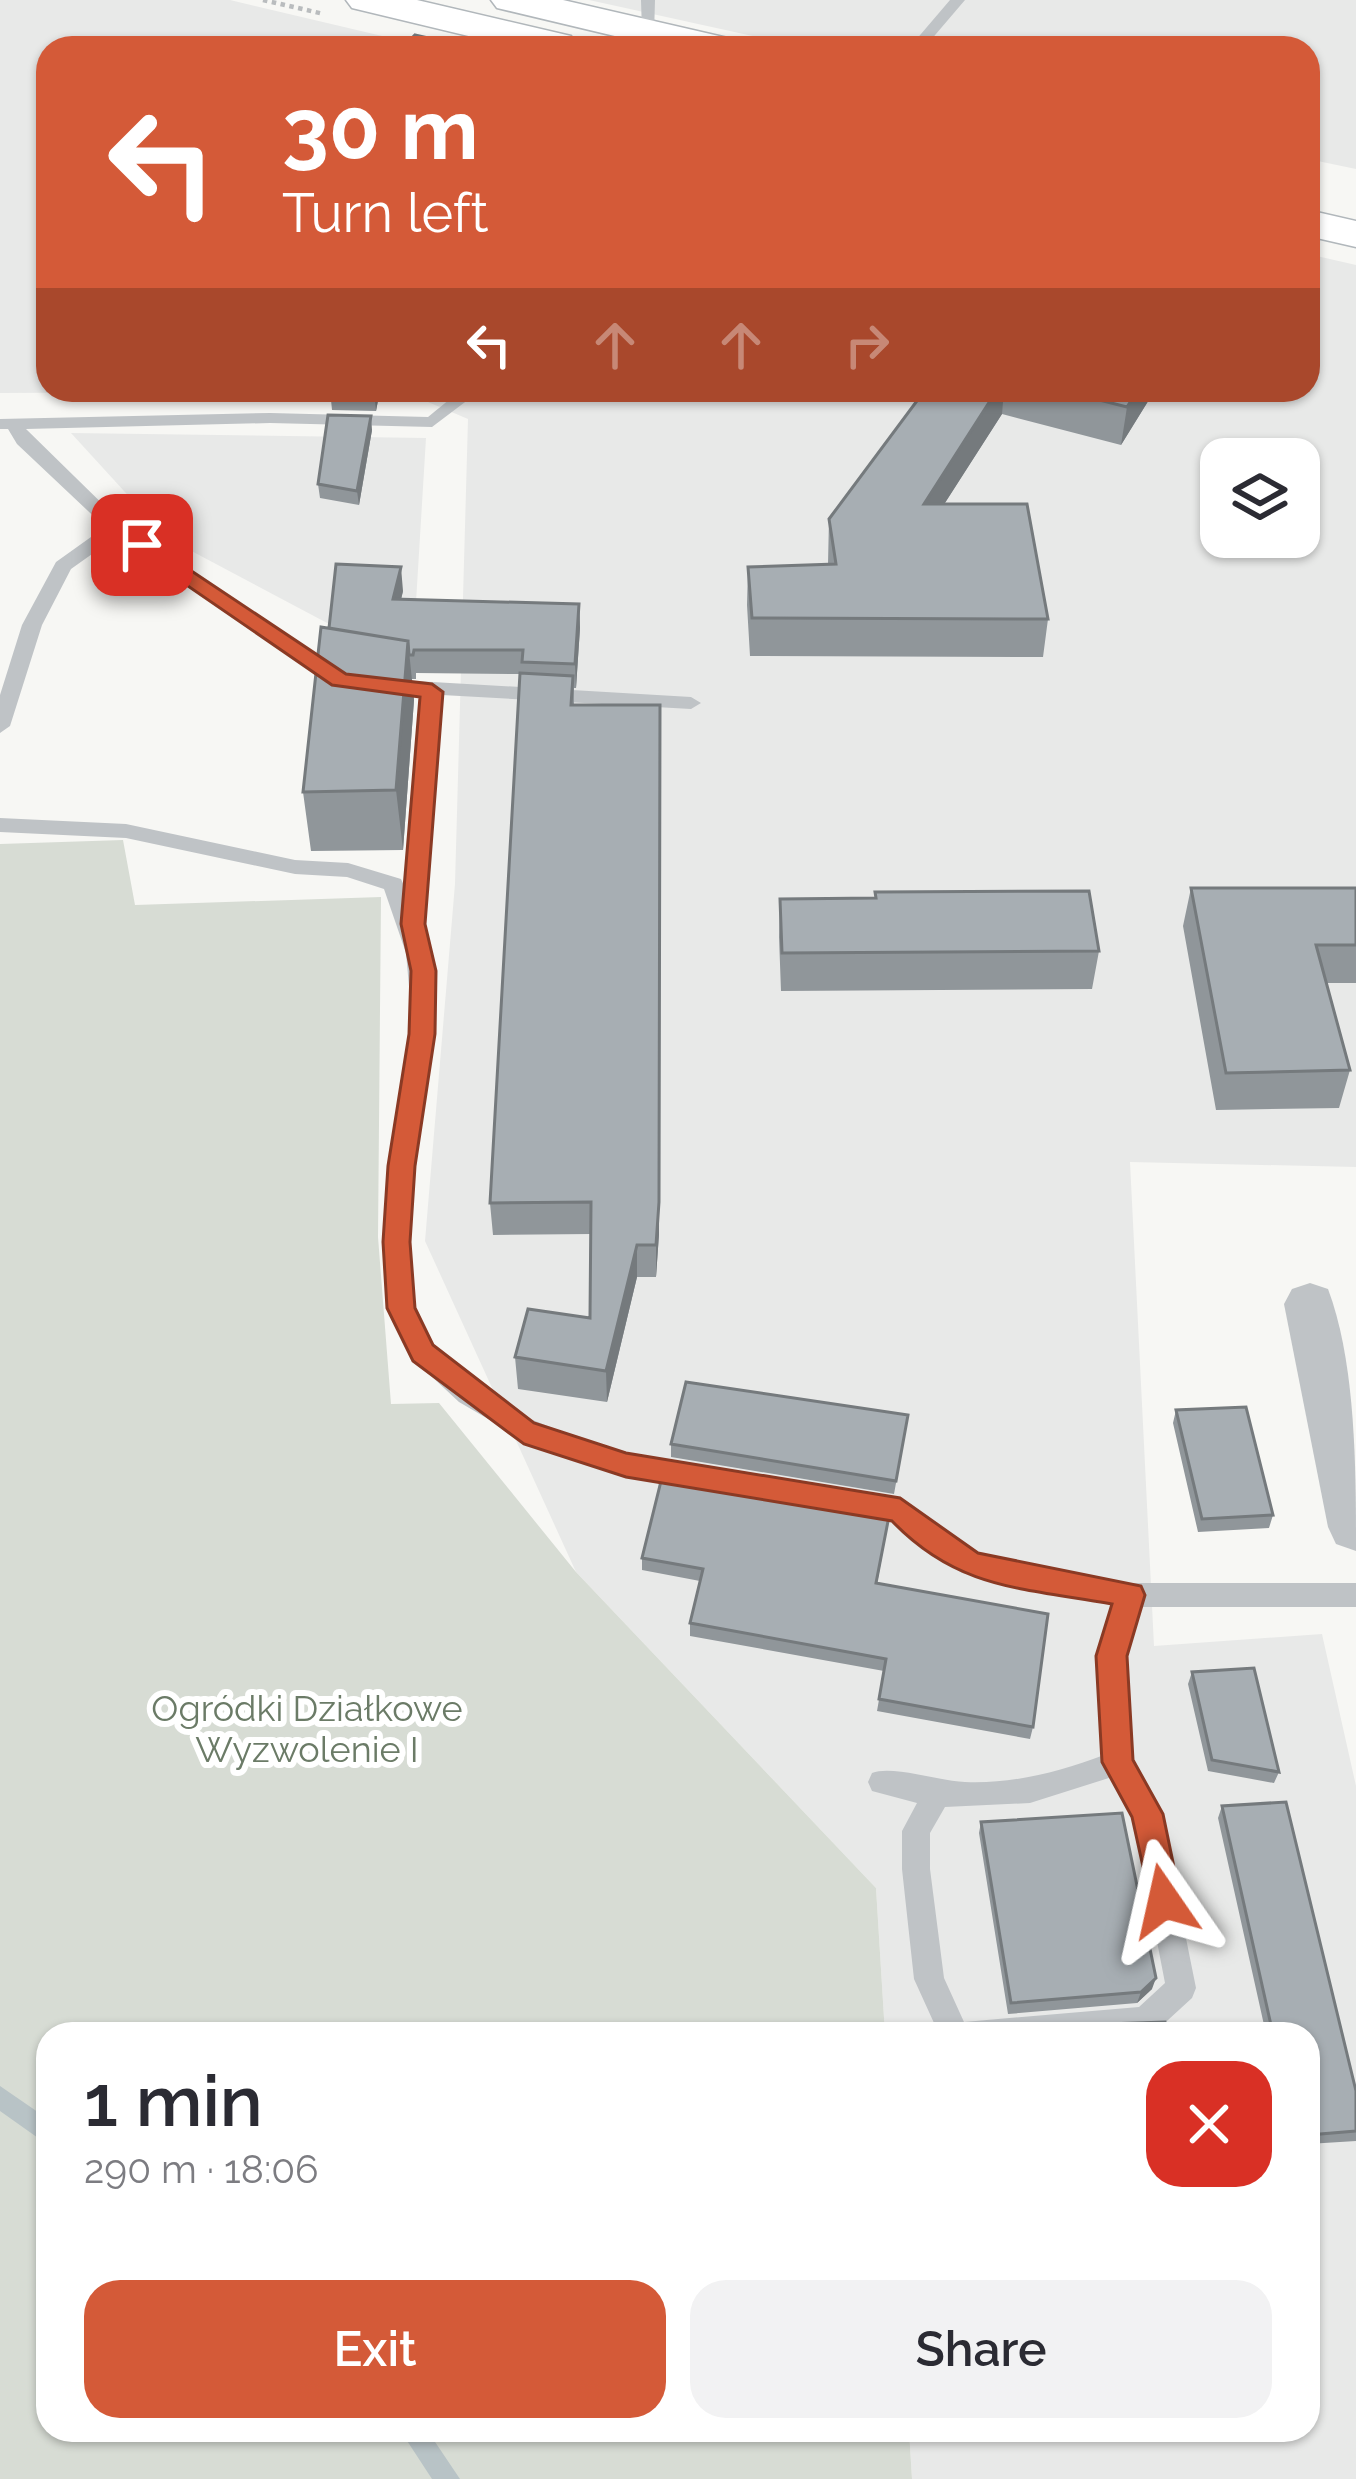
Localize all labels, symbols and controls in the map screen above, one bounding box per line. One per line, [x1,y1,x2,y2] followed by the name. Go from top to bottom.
[282,80,479,179] text: 30 m
[84,84,240,240] icon: left
[282,181,489,245] text: Turn left
[456,312,522,378] icon: left
[582,312,648,378] icon: ahead
[708,312,774,378] icon: ahead
[834,312,900,378] icon: right
[1200,438,1320,558] map controls
[1200,438,1320,558] button: layers
[91,494,193,596] pin
[109,512,175,578] icon: arrive
[151,1687,463,1770] park label: Ogródki Działkowe Wyzwolenie I
[1101,1838,1227,1964] position arrow
[84,2058,263,2143] text: 1 min
[1146,2061,1272,2187] button: close
[84,2146,319,2192] text: 290 m · 18:06
[84,2280,666,2418] button: Exit
[690,2280,1272,2418] button: Share

